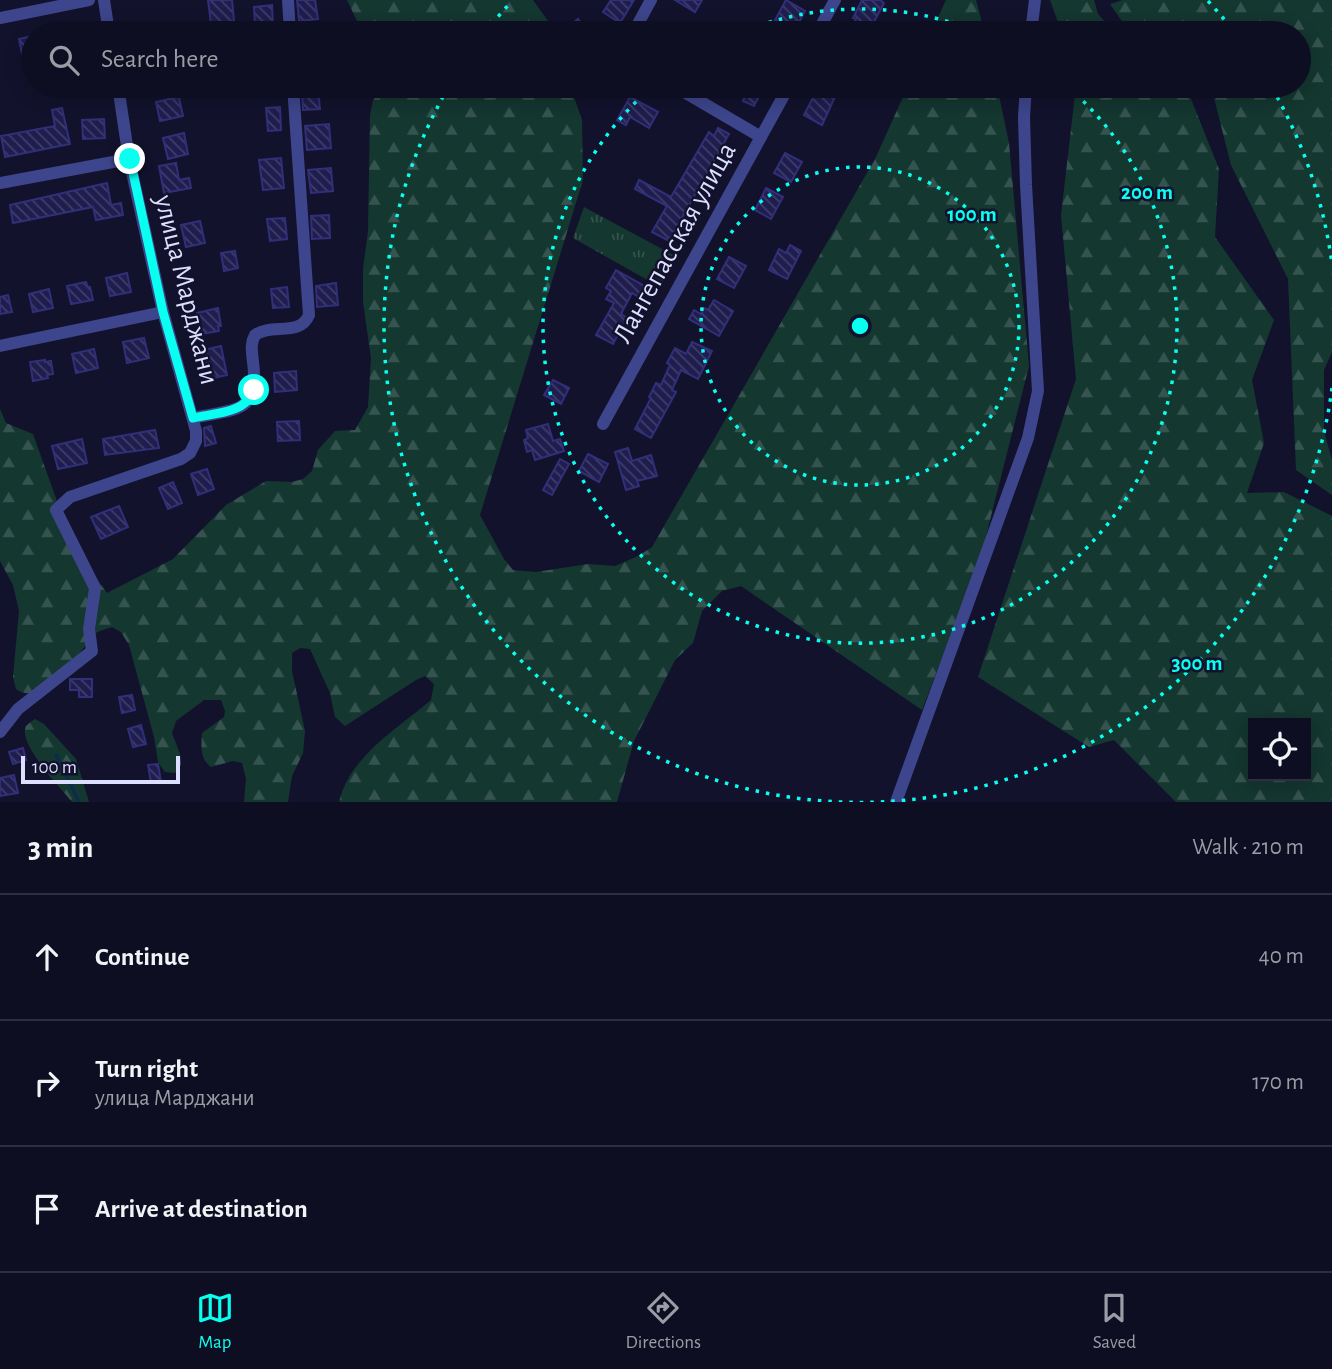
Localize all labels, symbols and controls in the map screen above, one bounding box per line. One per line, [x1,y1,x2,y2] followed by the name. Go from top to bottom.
[21,21,1311,98] search box
[45,41,83,79] icon: search
[101,46,219,72] text: Search here
[608,138,742,348] street label: Лангепасская улица
[114,143,145,174] route end
[1121,182,1173,203] text: 200 m
[149,191,223,388] street label: улица Марджани
[947,204,997,225] text: 100 m
[848,314,872,338] centre of rings
[238,374,269,405] route start
[1171,653,1223,674] text: 300 m
[1248,718,1311,781] map controls
[1248,718,1311,781] button: locate
[21,753,180,785] scale bar
[32,758,77,777] text: 100 m
[28,833,93,863] text: 3 min
[1192,836,1304,859] text: Walk · 210 m
[28,938,66,976] icon: ahead
[95,944,190,970] text: Continue
[1259,945,1304,968] text: 40 m
[95,1056,198,1082] text: Turn right
[28,1064,66,1102] icon: right
[1252,1071,1304,1094] text: 170 m
[95,1087,255,1110] text: улица Марджани
[28,1190,66,1228] icon: arrive
[95,1196,308,1222] text: Arrive at destination
[196,1289,234,1354] tab: Map
[625,1289,701,1354] tab: Directions
[1093,1289,1136,1354] tab: Saved

